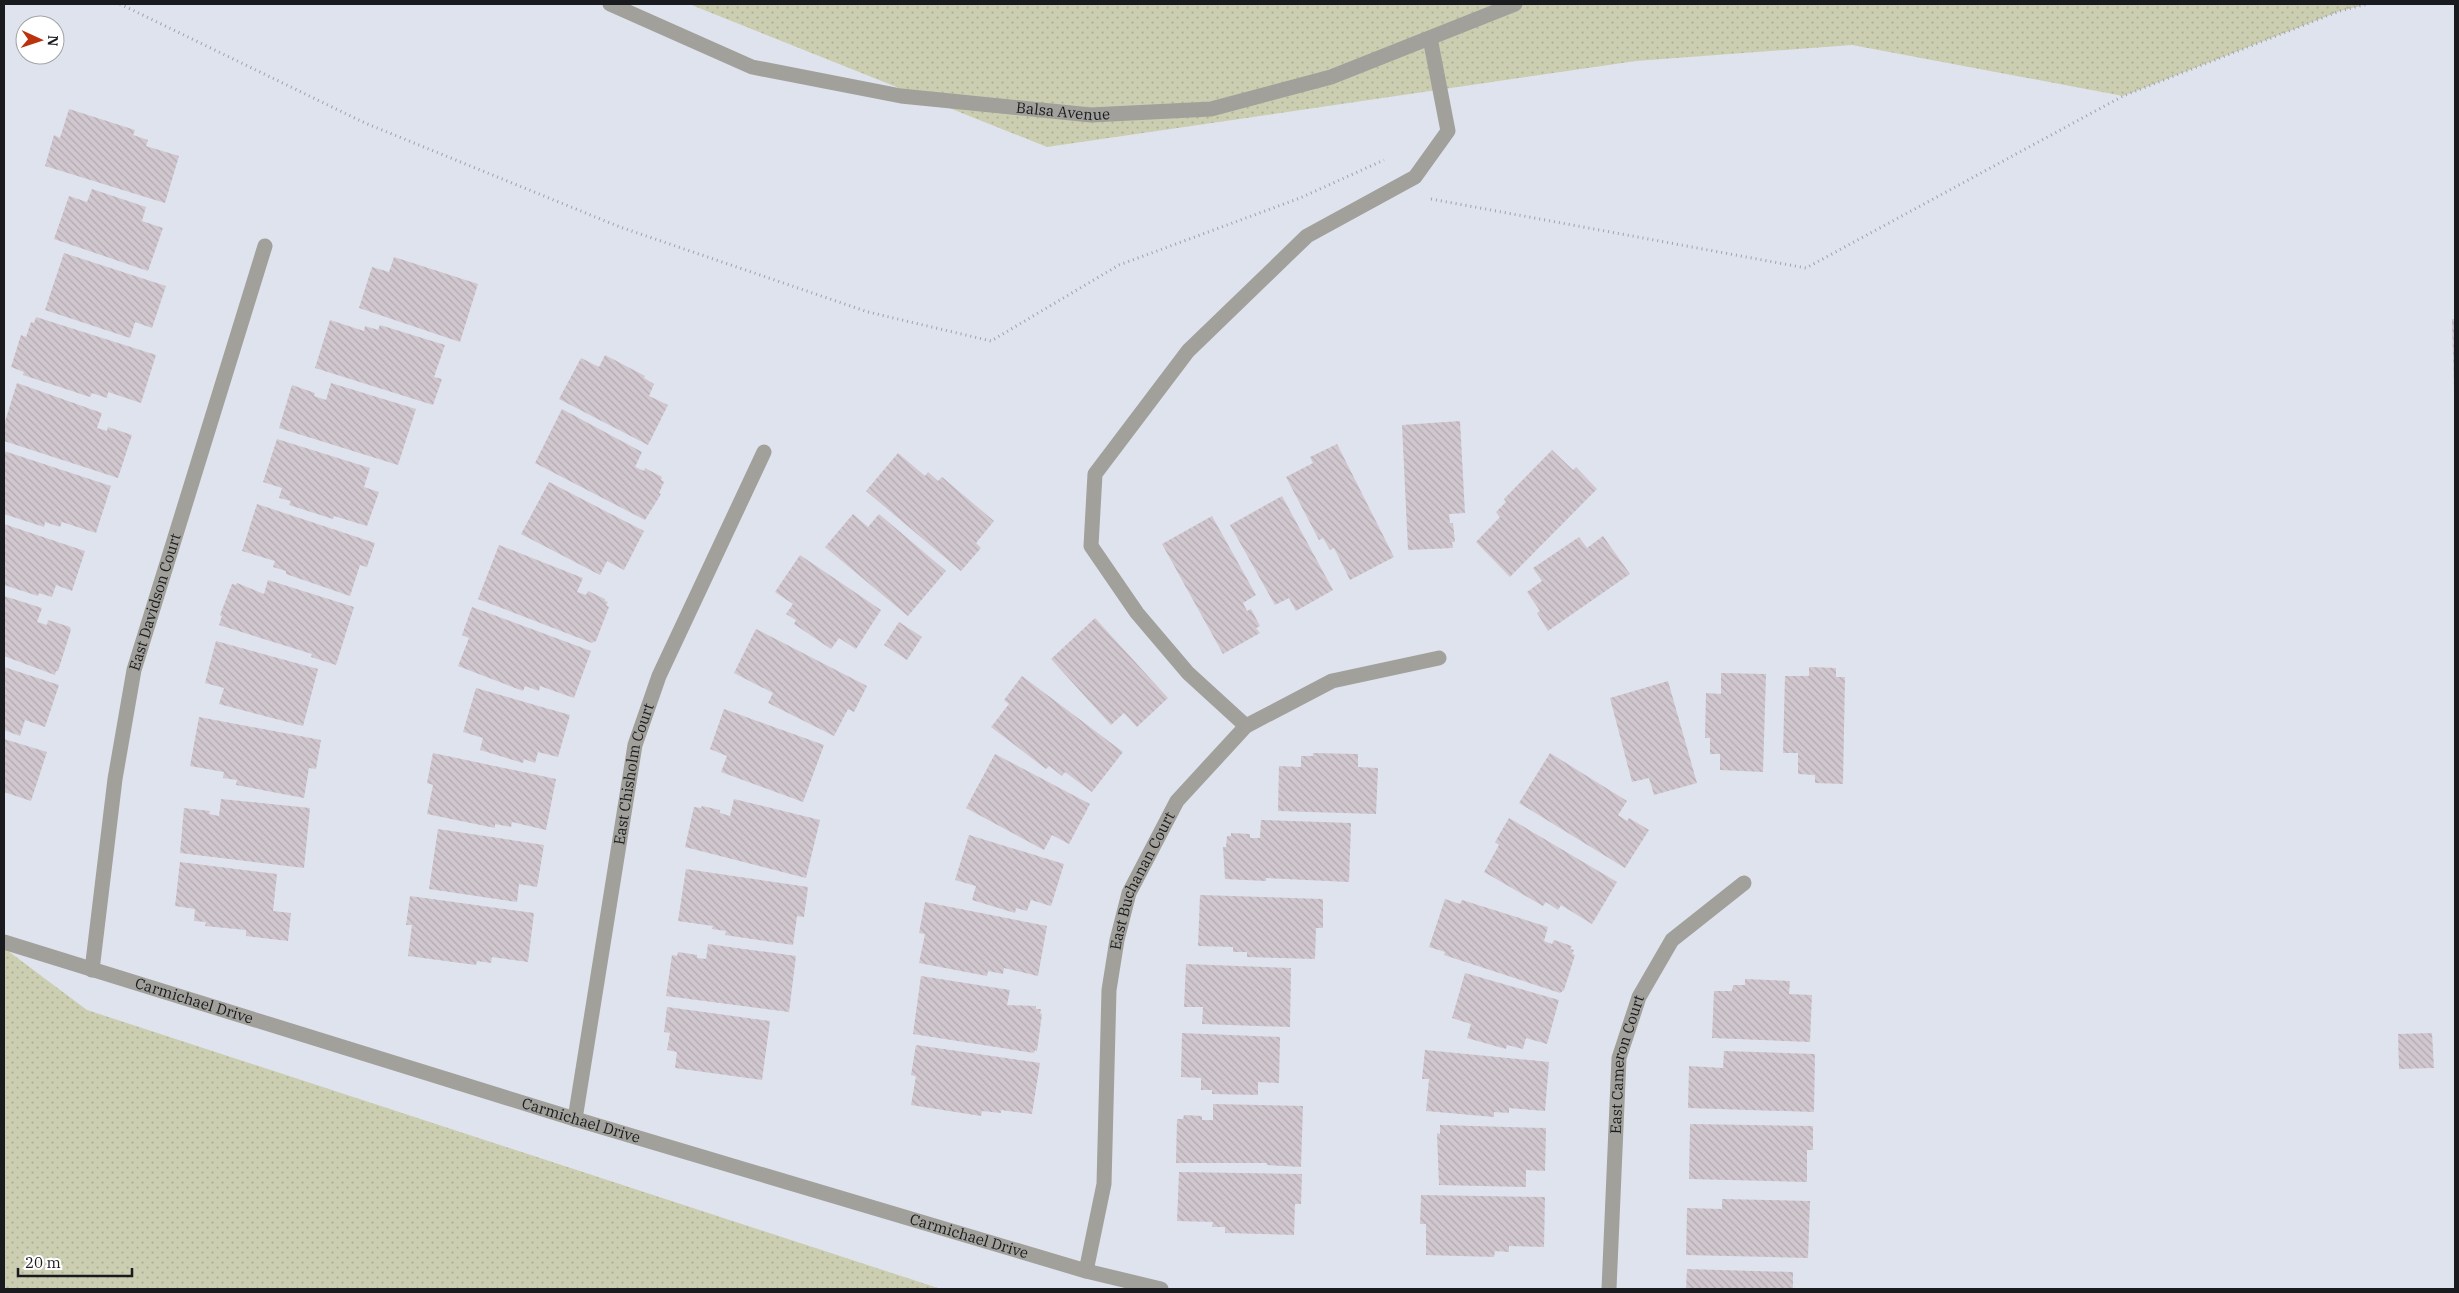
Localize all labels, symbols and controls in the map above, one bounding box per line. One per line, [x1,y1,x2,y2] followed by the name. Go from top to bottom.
[15,15,65,65] north arrow
[44,35,62,47] text: N
[1015,98,1111,124] street label: Balsa Avenue
[124,531,185,673] street label: East Davidson Court
[609,701,658,846] street label: East Chisholm Court
[1106,808,1179,951] street label: East Buchanan Court
[133,973,256,1028] street label: Carmichael Drive
[1606,993,1648,1134] street label: East Cameron Court
[520,1093,643,1147] street label: Carmichael Drive
[908,1209,1031,1262] street label: Carmichael Drive
[18,1246,131,1278] scale bar
[25,1253,61,1272] text: 20 m

